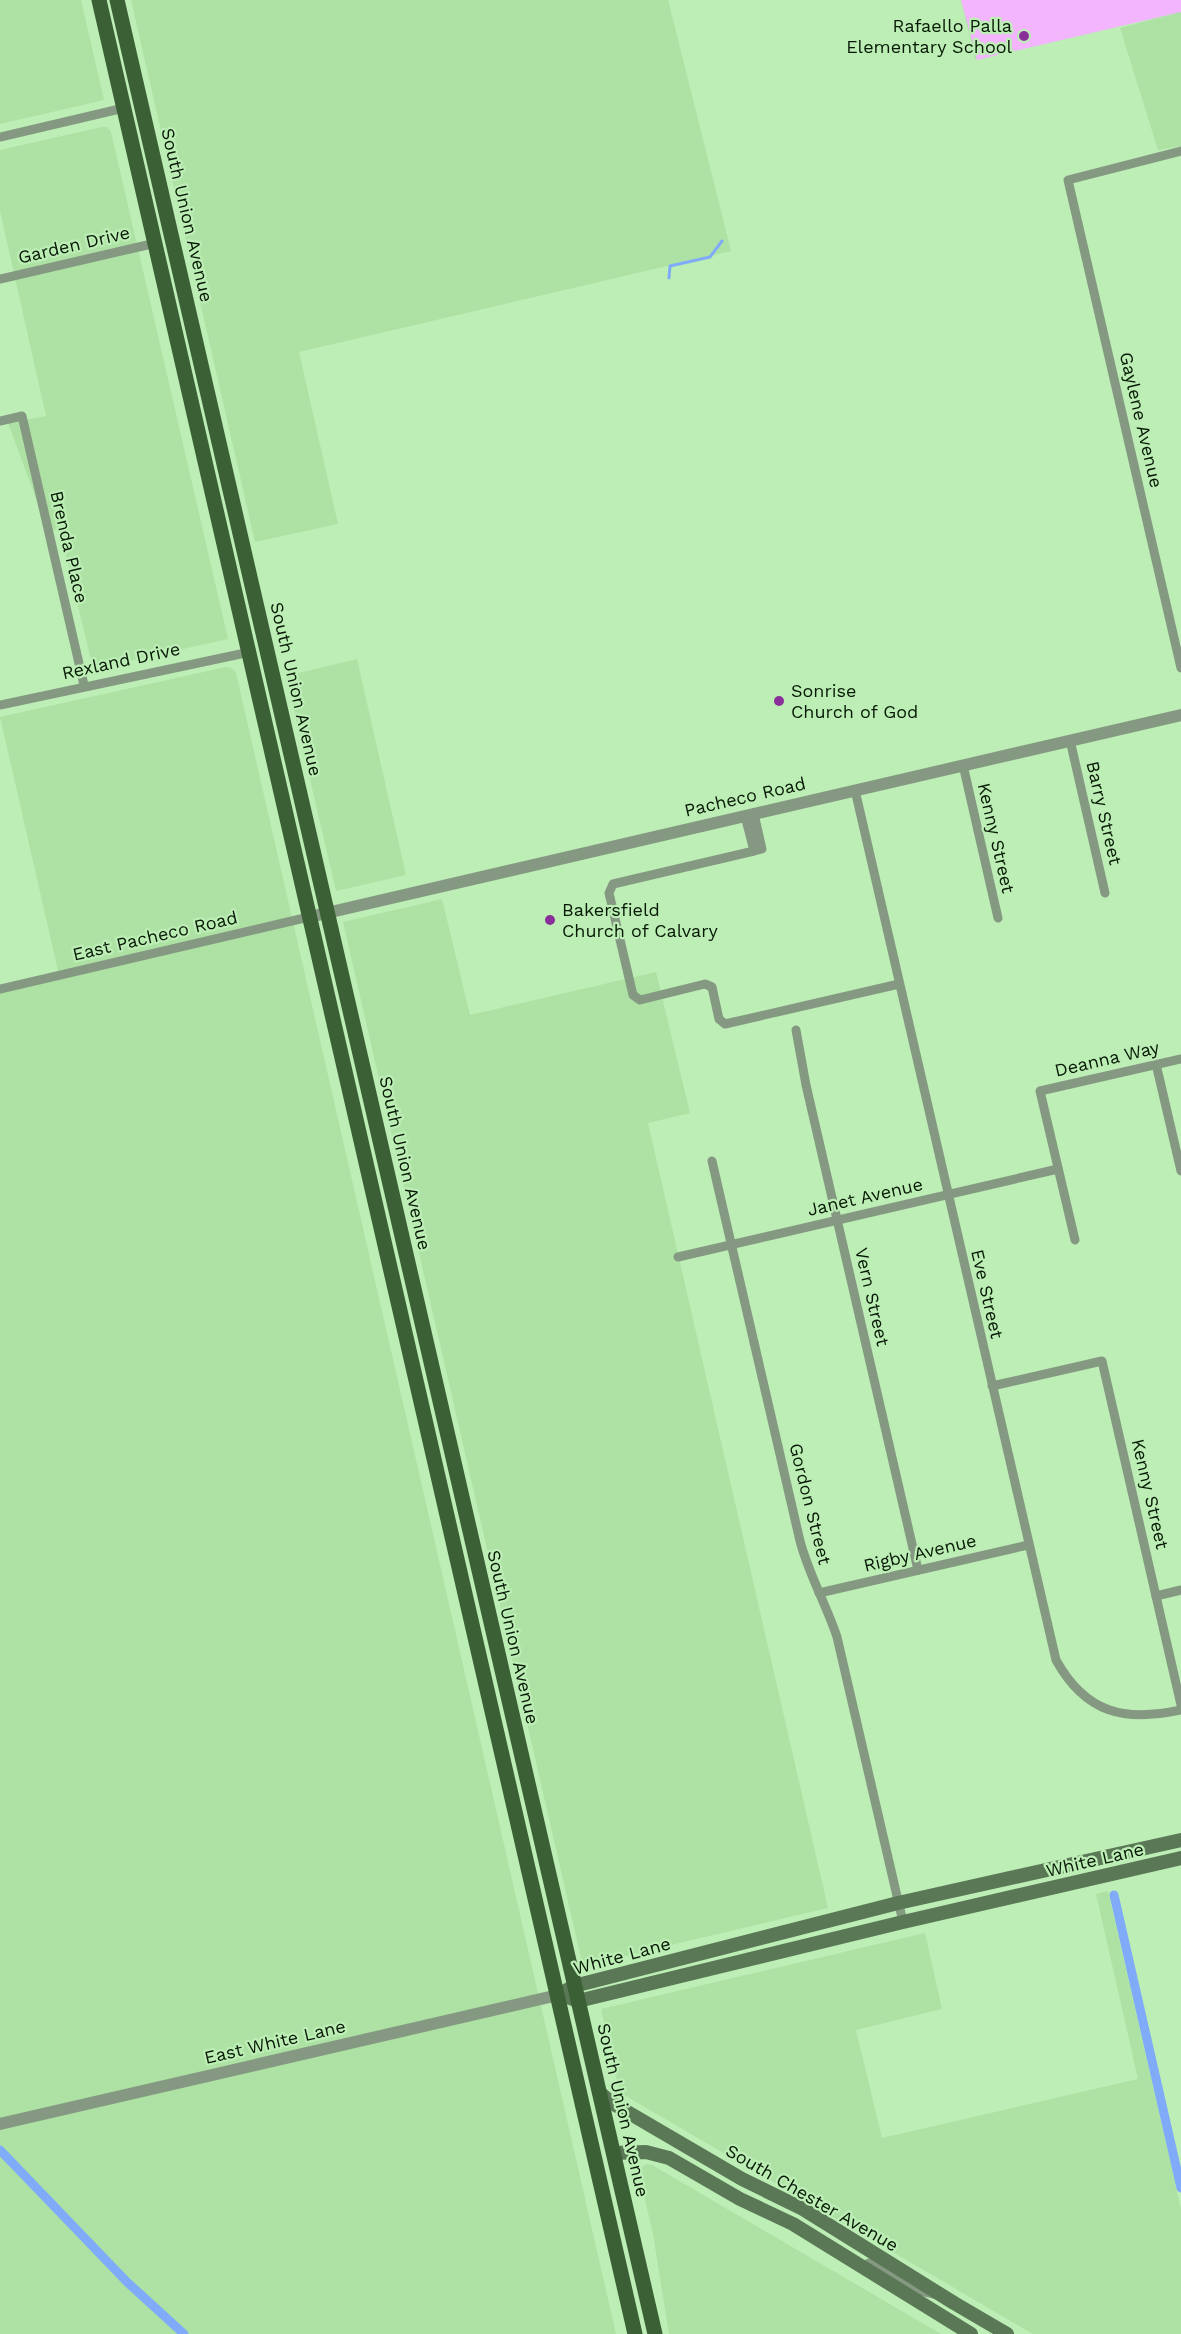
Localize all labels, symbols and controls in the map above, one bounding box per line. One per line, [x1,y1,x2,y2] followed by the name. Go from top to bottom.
[846,15,1012,57] place label: Rafaello Palla Elementary School
[1017,29,1031,43] marker: Rafaello Palla Elementary School
[157,126,218,304] street label: South Union Avenue
[16,221,132,268] street label: Garden Drive
[1116,350,1167,490] street label: Gaylene Avenue
[46,489,93,605] street label: Brenda Place
[266,600,327,778] street label: South Union Avenue
[60,638,182,683] street label: Rexland Drive
[791,680,918,722] place label: Sonrise Church of God
[772,694,786,708] marker: Sonrise Church of God
[1082,759,1127,867] street label: Barry Street
[682,772,808,821] street label: Pacheco Road
[974,781,1019,896] street label: Kenny Street
[562,899,718,941] place label: Bakersfield Church of Calvary
[70,906,239,965] street label: East Pacheco Road
[543,913,557,927] marker: Bakersfield Church of Calvary
[1052,1036,1162,1081] street label: Deanna Way
[375,1074,436,1252] street label: South Union Avenue
[805,1173,925,1220] street label: Janet Avenue
[851,1246,894,1348] street label: Vern Street
[967,1247,1008,1341] street label: Eve Street
[1128,1437,1173,1552] street label: Kenny Street
[785,1441,836,1567] street label: Gordon Street
[861,1529,978,1576] street label: Rigby Avenue
[483,1548,544,1726] street label: South Union Avenue
[1044,1838,1146,1881] street label: White Lane
[571,1932,673,1979] street label: White Lane
[202,2015,347,2068] street label: East White Lane
[593,2021,654,2199] street label: South Union Avenue
[722,2140,902,2256] street label: South Chester Avenue

